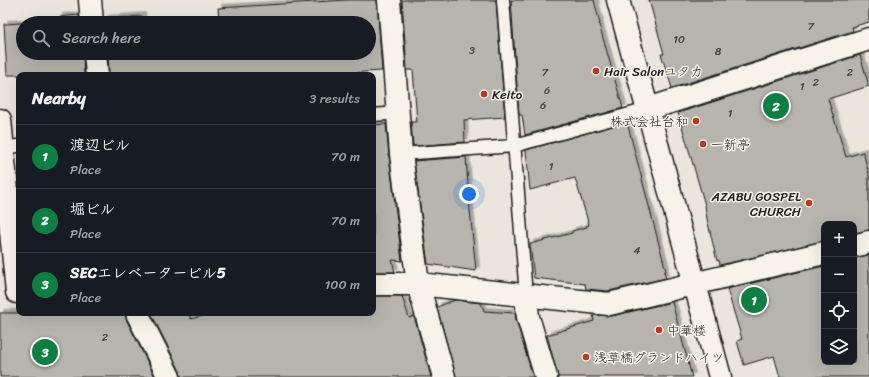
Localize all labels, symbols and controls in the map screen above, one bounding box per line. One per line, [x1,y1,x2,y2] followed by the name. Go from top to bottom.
[16,16,376,60] search box
[808,17,815,36] house number: 7
[62,25,141,51] text: Search here
[30,27,52,49] icon: search
[673,30,685,49] house number: 10
[469,41,475,60] house number: 3
[715,42,722,61] house number: 8
[604,60,703,83] place label: Hair Salonユタカ
[542,63,549,82] house number: 7
[847,63,854,82] house number: 2
[591,66,601,76] marker: Hair Salonユタカ
[813,73,820,92] house number: 2
[800,77,805,96] house number: 1
[544,81,550,100] house number: 6
[32,83,86,113] text: Nearby
[492,83,523,106] place label: Keito
[309,87,360,110] text: 3 results
[479,89,489,99] marker: Keito
[763,91,789,121] pin: 2
[540,96,546,115] house number: 6
[728,104,733,123] house number: 1
[610,110,688,133] place label: 株式会社台和
[691,116,701,126] marker: 株式会社台和
[70,132,130,158] text: 渡辺ビル
[711,133,750,156] place label: 一新亭
[698,139,708,149] marker: 一新亭
[42,145,48,168] text: 1
[331,145,360,168] text: 70 m
[549,157,554,176] house number: 1
[70,158,101,181] text: Place
[459,184,479,204] your location
[711,185,802,223] place label: AZABU GOSPEL CHURCH
[70,196,115,222] text: 堀ビル
[804,198,814,208] marker: AZABU GOSPEL CHURCH
[41,209,49,232] text: 2
[331,209,360,232] text: 70 m
[821,221,857,365] map controls
[821,221,857,257] button: +
[70,222,101,245] text: Place
[634,241,641,260] house number: 4
[821,257,857,293] button: −
[70,260,226,286] text: SECエレベータービル5
[41,273,49,296] text: 3
[325,273,360,296] text: 100 m
[741,285,767,315] pin: 1
[70,286,101,309] text: Place
[821,293,857,329] button: locate
[667,319,706,342] place label: 中華楼
[654,325,664,335] marker: 中華楼
[102,328,109,347] house number: 2
[821,329,857,365] button: layers
[32,337,58,367] pin: 3
[594,346,724,369] place label: 浅草橋グランドハイツ
[581,352,591,362] marker: 浅草橋グランドハイツ

